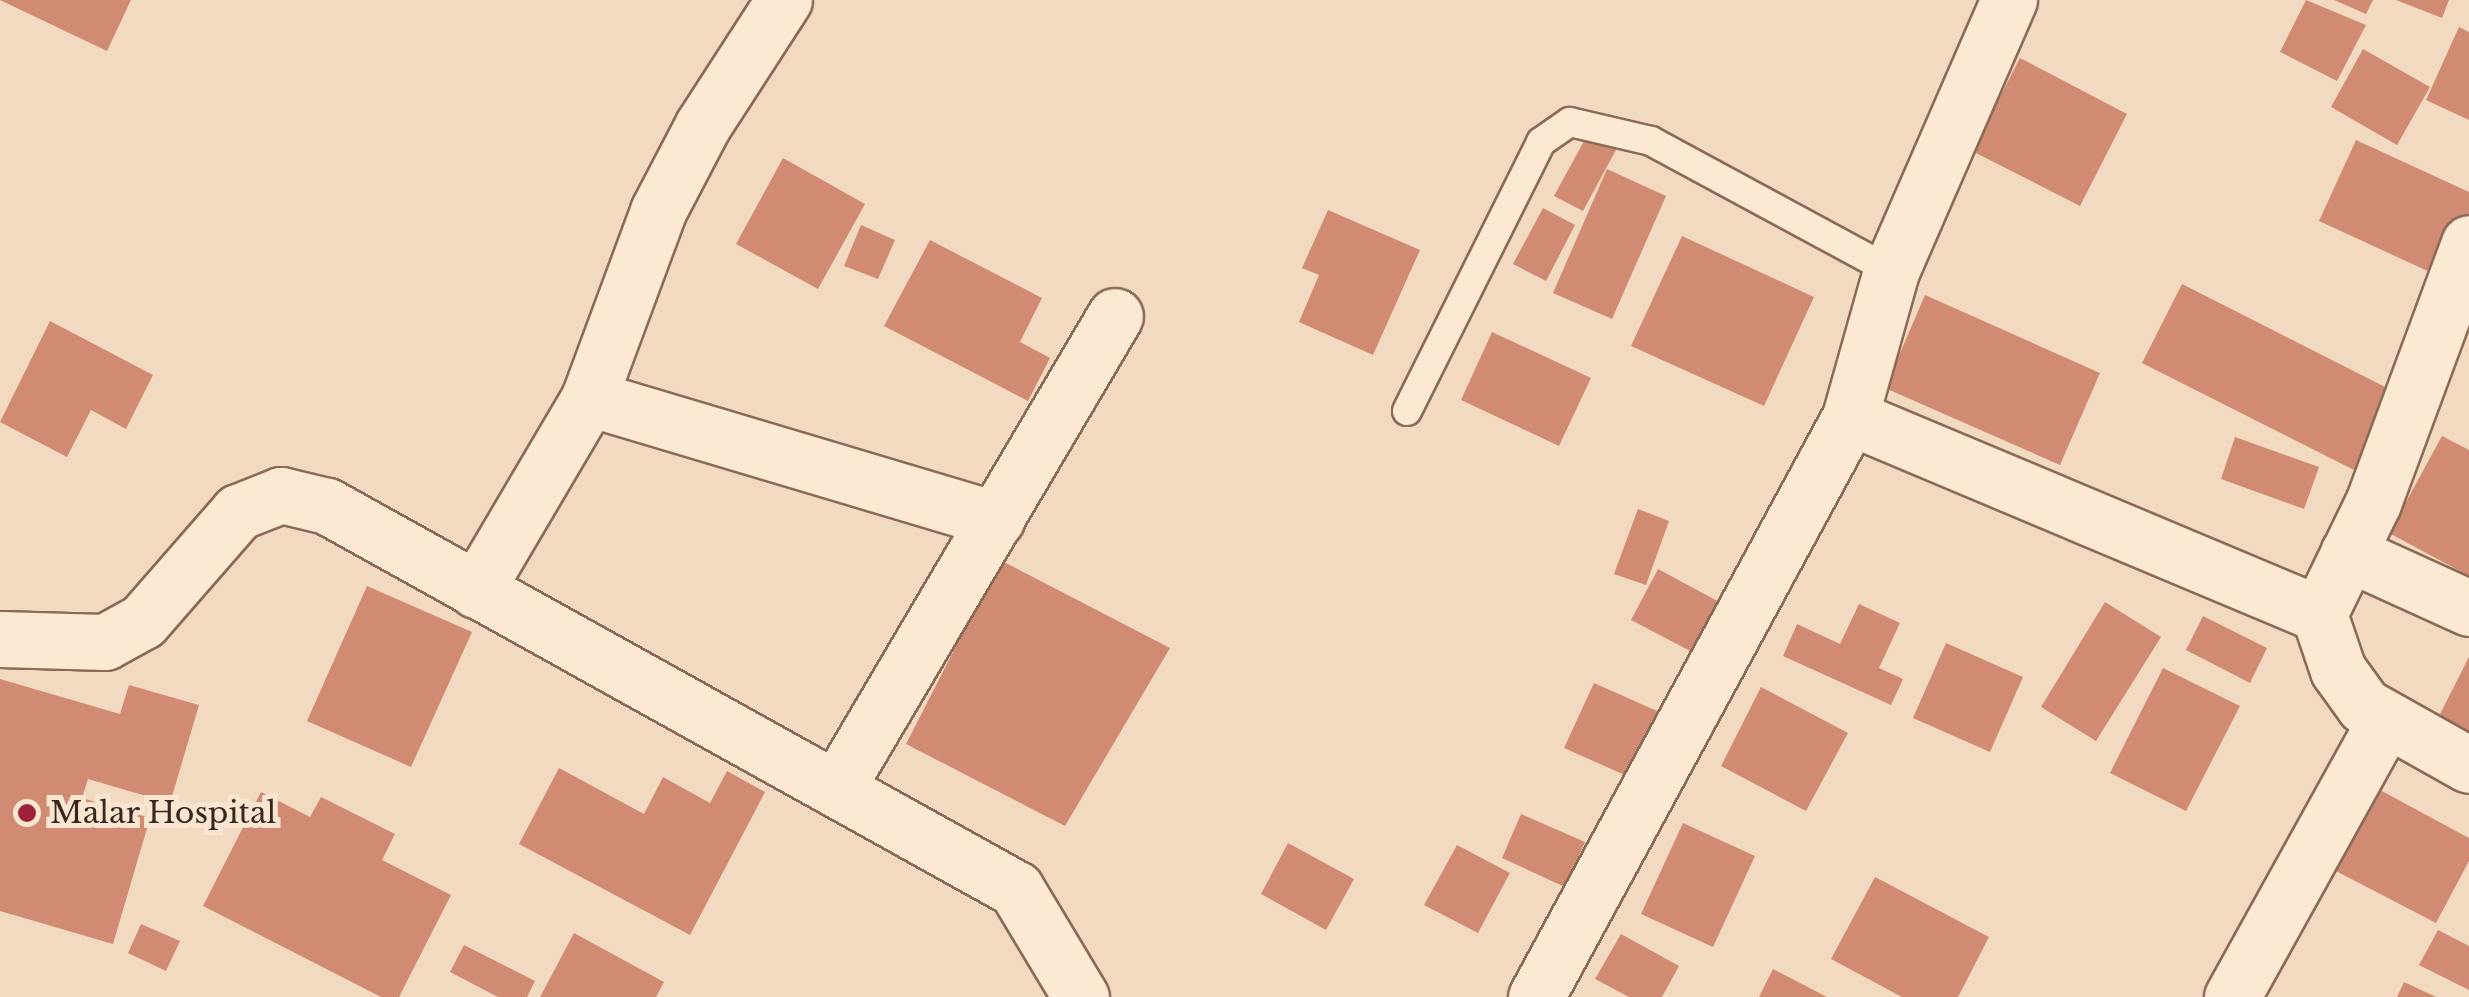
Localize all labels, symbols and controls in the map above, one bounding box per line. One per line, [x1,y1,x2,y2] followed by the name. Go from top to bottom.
[50,795,277,831] place label: Malar Hospital
[14,800,40,826] marker: Malar Hospital

